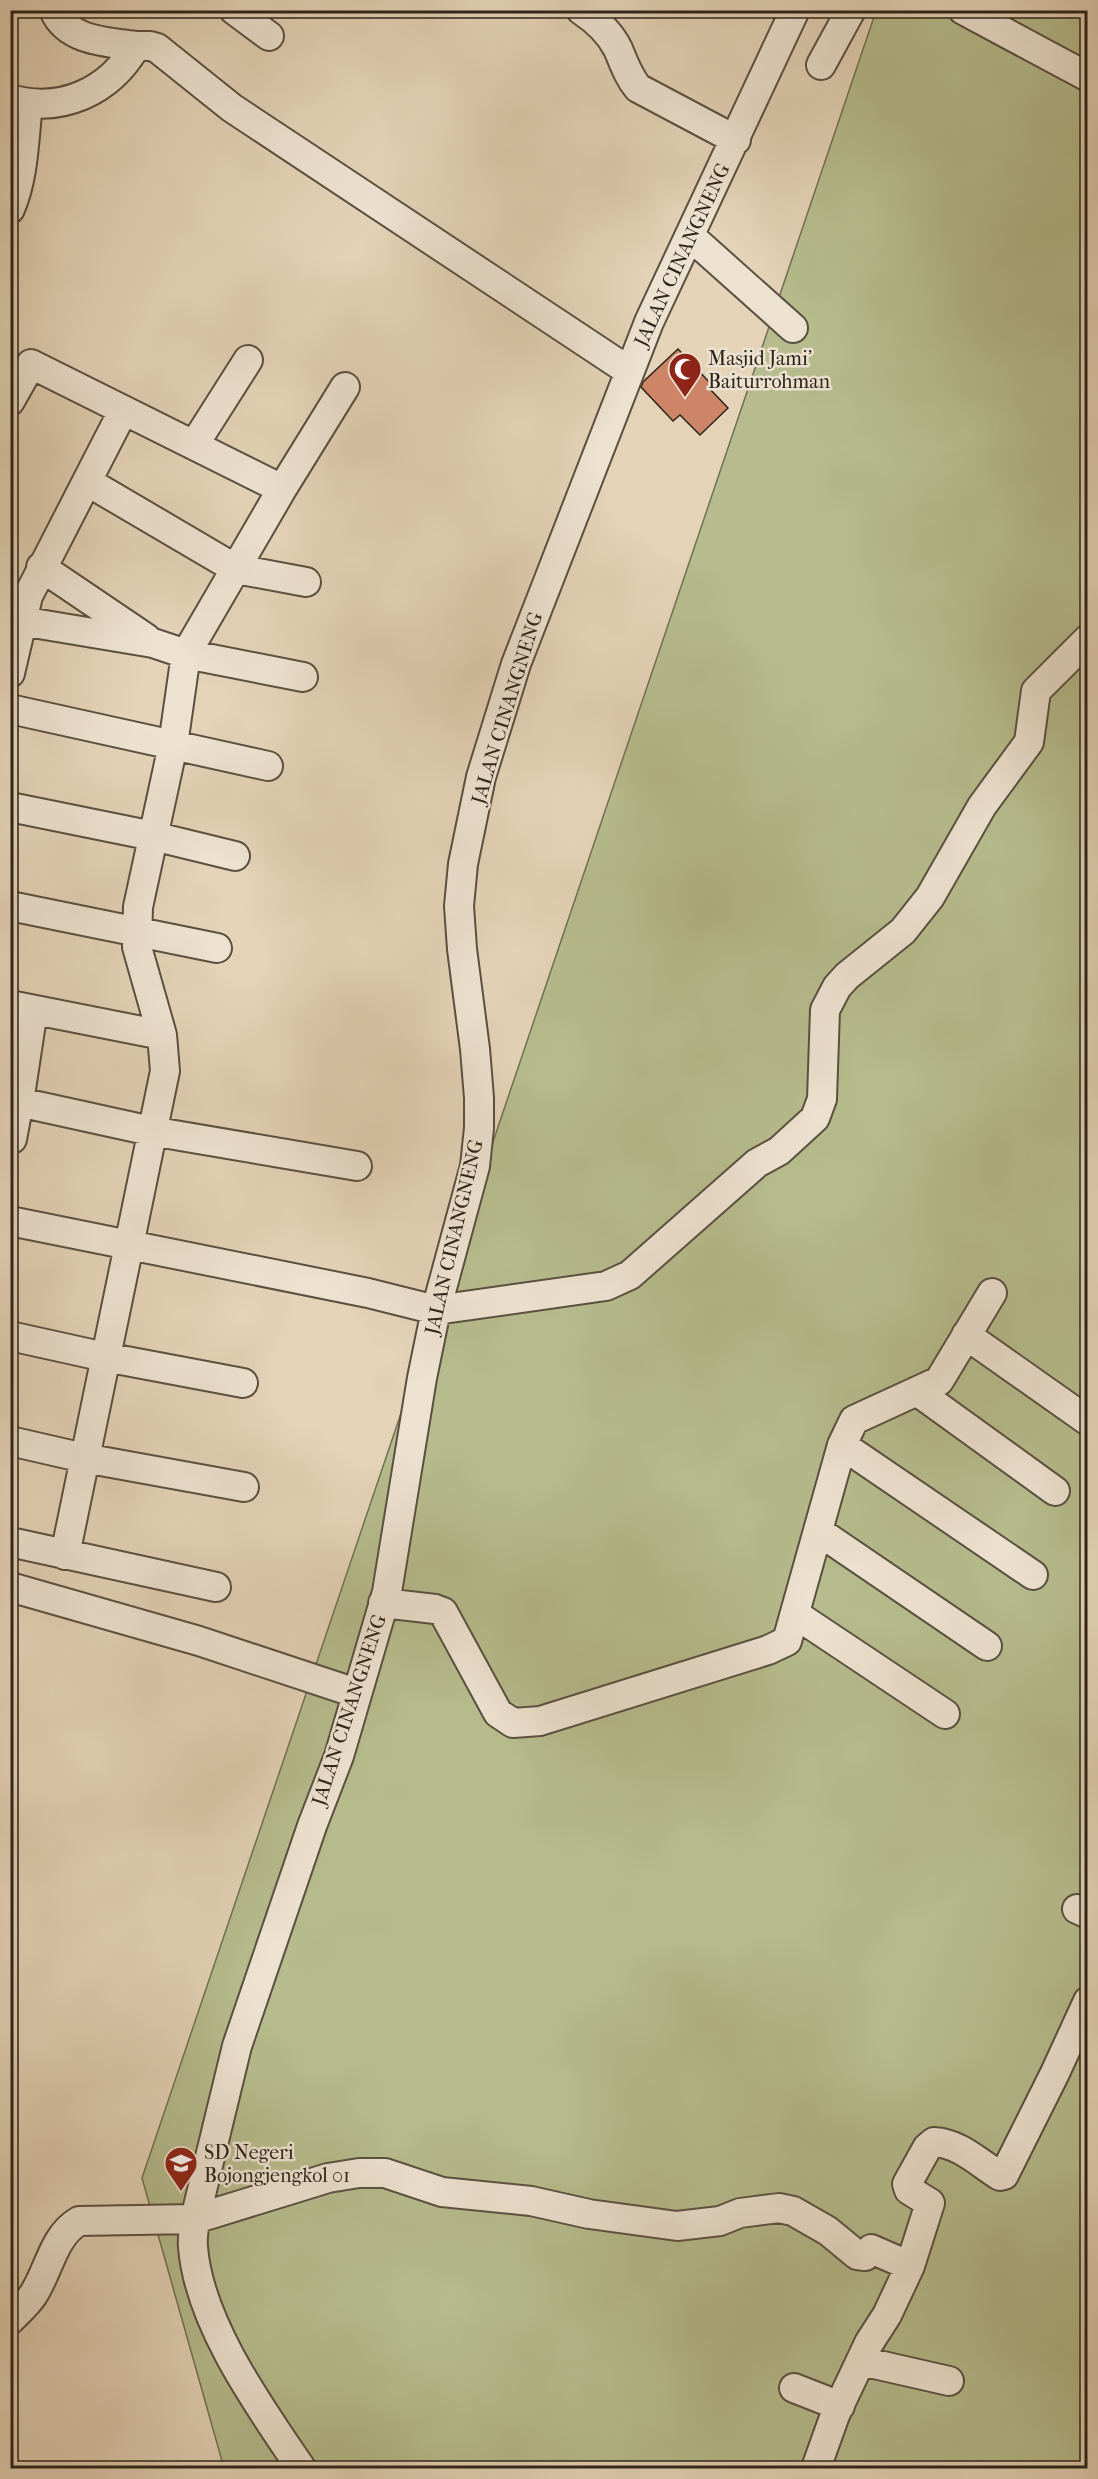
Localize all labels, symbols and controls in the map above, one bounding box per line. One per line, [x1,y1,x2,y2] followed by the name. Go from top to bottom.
[629,160,735,352] street label: JALAN CINANGNENG
[708,347,830,393] place label: Masjid Jami' Baiturrohman
[667,351,703,398] mosque icon: Masjid Jami' Baiturrohman
[466,609,547,809] street label: JALAN CINANGNENG
[420,1137,488,1339] street label: JALAN CINANGNENG
[307,1611,391,1810] street label: JALAN CINANGNENG
[204,2141,350,2187] place label: SD Negeri Bojongjengkol 01
[163,2145,199,2192] school or university icon: SD Negeri Bojongjengkol 01

